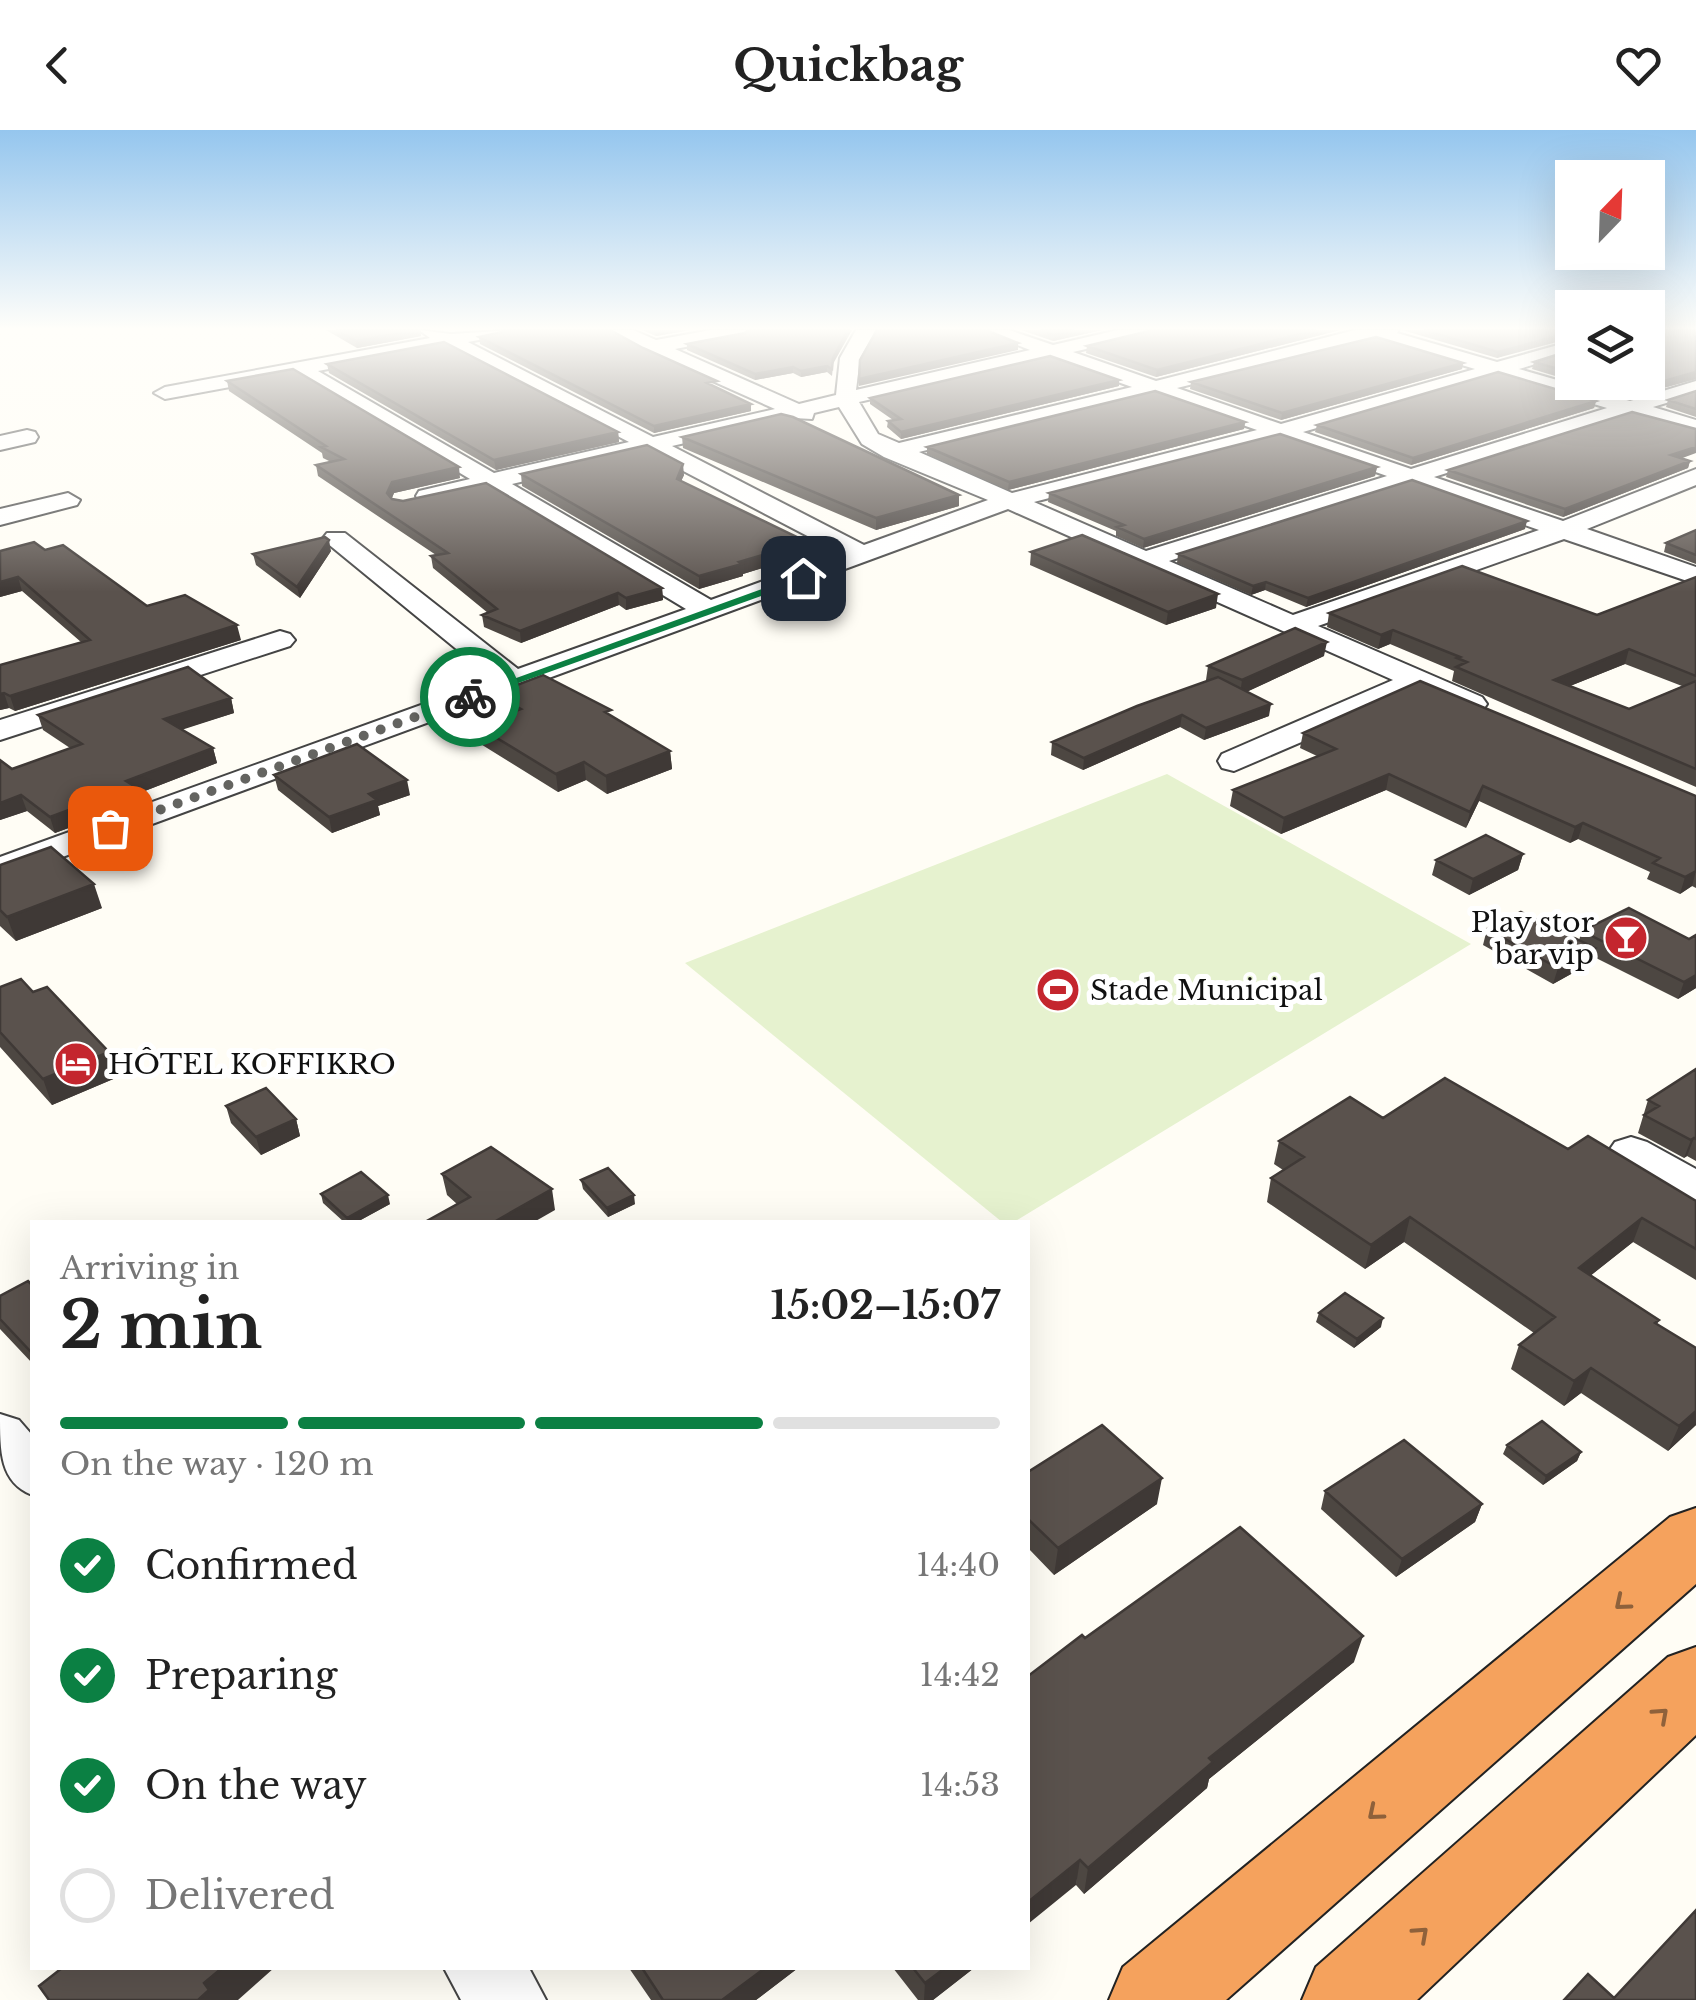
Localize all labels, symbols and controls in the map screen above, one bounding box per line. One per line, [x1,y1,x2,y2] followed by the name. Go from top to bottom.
[733,37,963,93] text: Quickbag
[30,38,85,93] icon: back
[1611,38,1666,93] icon: heart
[1555,160,1665,270] north arrow
[1555,160,1665,400] map controls
[1555,290,1665,400] button: layers
[761,536,846,621] pin
[776,551,831,606] icon: home
[420,647,520,747] courier
[443,670,498,725] icon: bike
[68,786,153,871] pin
[83,801,138,856] icon: bag
[1471,905,1595,972] place label: Play stor bar vip
[1603,915,1649,961] bar icon: Play stor bar vip
[1035,967,1081,1013] sports icon: Stade Municipal
[1090,973,1323,1008] place label: Stade Municipal
[53,1041,99,1087] hotel icon: HÔTEL KOFFIKRO
[108,1047,396,1082] place label: HÔTEL KOFFIKRO
[60,1248,239,1288] text: Arriving in
[771,1282,1000,1329] text: 15:02–15:07
[60,1285,262,1366] text: 2 min
[60,1444,374,1484] text: On the way · 120 m
[60,1538,115,1593] icon: check
[145,1542,358,1589] text: Confirmed
[916,1545,1000,1585] text: 14:40
[1615,1591,1634,1609] one-way arrow
[60,1648,115,1703] icon: check
[145,1652,337,1699] text: Preparing
[919,1655,1000,1695] text: 14:42
[1649,1709,1668,1727] one-way arrow
[60,1758,115,1813] icon: check
[145,1762,367,1809] text: On the way
[920,1765,1000,1805] text: 14:53
[1368,1802,1386,1820] one-way arrow
[145,1872,335,1919] text: Delivered
[1409,1928,1428,1946] one-way arrow

